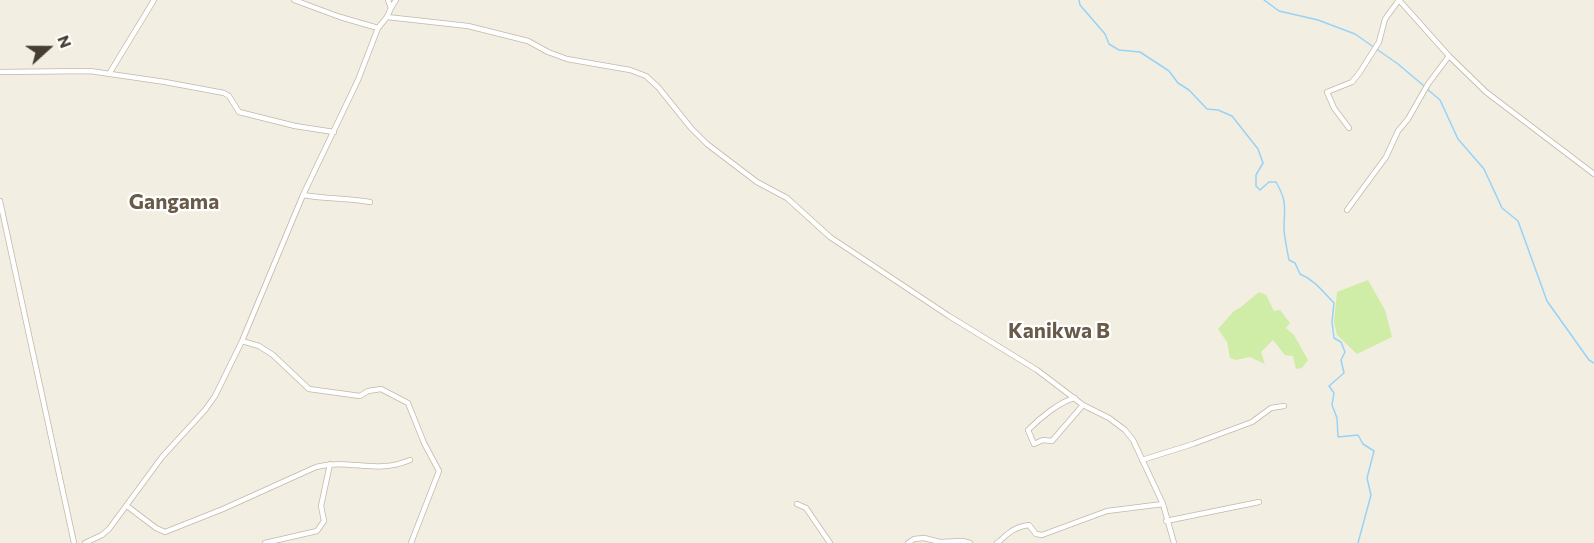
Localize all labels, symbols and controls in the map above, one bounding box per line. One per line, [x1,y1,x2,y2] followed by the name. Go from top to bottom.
[18,18,78,78] north arrow
[54,32,76,50] text: N
[129,189,219,215] district label: Gangama
[1008,318,1110,344] district label: Kanikwa B

